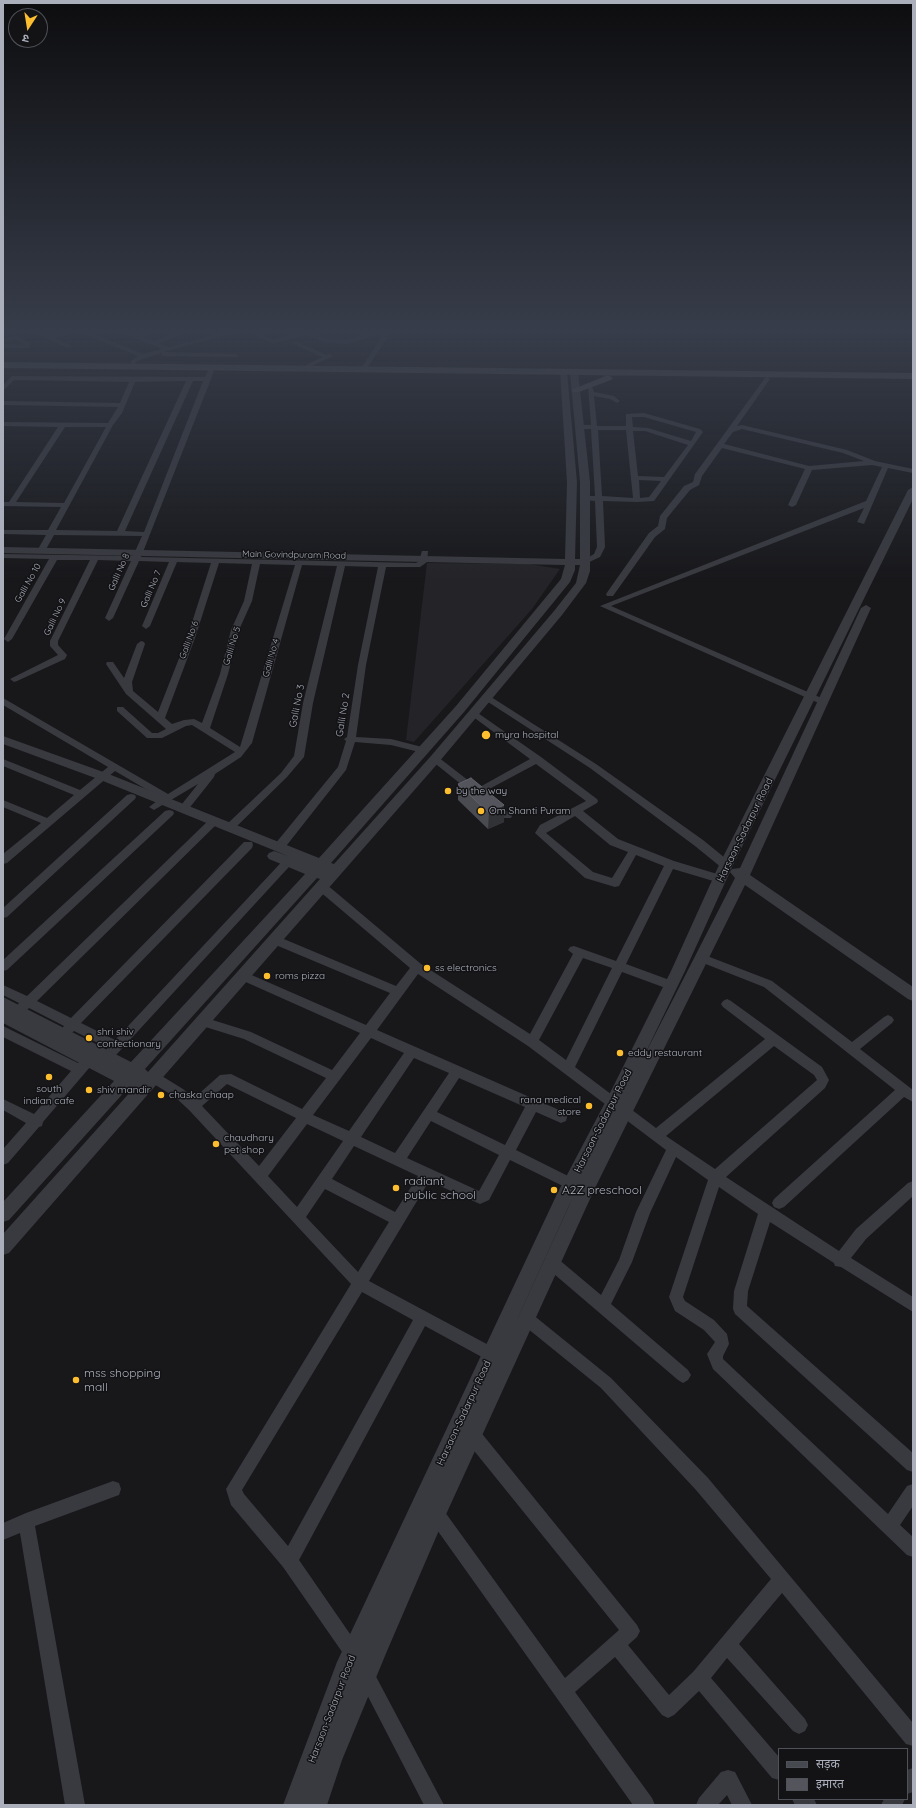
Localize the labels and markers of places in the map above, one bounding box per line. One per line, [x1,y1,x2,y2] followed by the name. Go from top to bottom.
[480,729,492,741] marker: myra hospital
[495,729,559,741] place label: myra hospital
[456,785,507,797] place label: by the way
[443,786,453,796] marker: by the way
[489,805,570,817] place label: Om Shanti Puram
[476,806,486,816] marker: Om Shanti Puram
[435,962,497,974] place label: ss electronics
[422,963,432,973] marker: ss electronics
[275,970,325,982] place label: roms pizza
[262,971,272,981] marker: roms pizza
[97,1026,161,1050] place label: shri shiv confectionary
[84,1033,94,1043] marker: shri shiv confectionary
[628,1047,702,1059] place label: eddy restaurant
[615,1048,625,1058] marker: eddy restaurant
[44,1072,54,1082] marker: south indian cafe
[24,1083,74,1106] place label: south indian cafe
[97,1084,151,1096] place label: shiv mandir
[84,1085,94,1095] marker: shiv mandir
[169,1089,234,1101] place label: chaska chaap
[156,1090,166,1100] marker: chaska chaap
[520,1094,581,1118] place label: rana medical store
[584,1101,594,1111] marker: rana medical store
[224,1132,274,1156] place label: chaudhary pet shop
[211,1139,221,1149] marker: chaudhary pet shop
[404,1174,476,1202] place label: radiant public school
[391,1183,401,1193] marker: radiant public school
[562,1183,642,1197] place label: A2Z preschool
[549,1185,559,1195] marker: A2Z preschool
[84,1366,161,1394] place label: mss shopping mall
[71,1375,81,1385] marker: mss shopping mall

